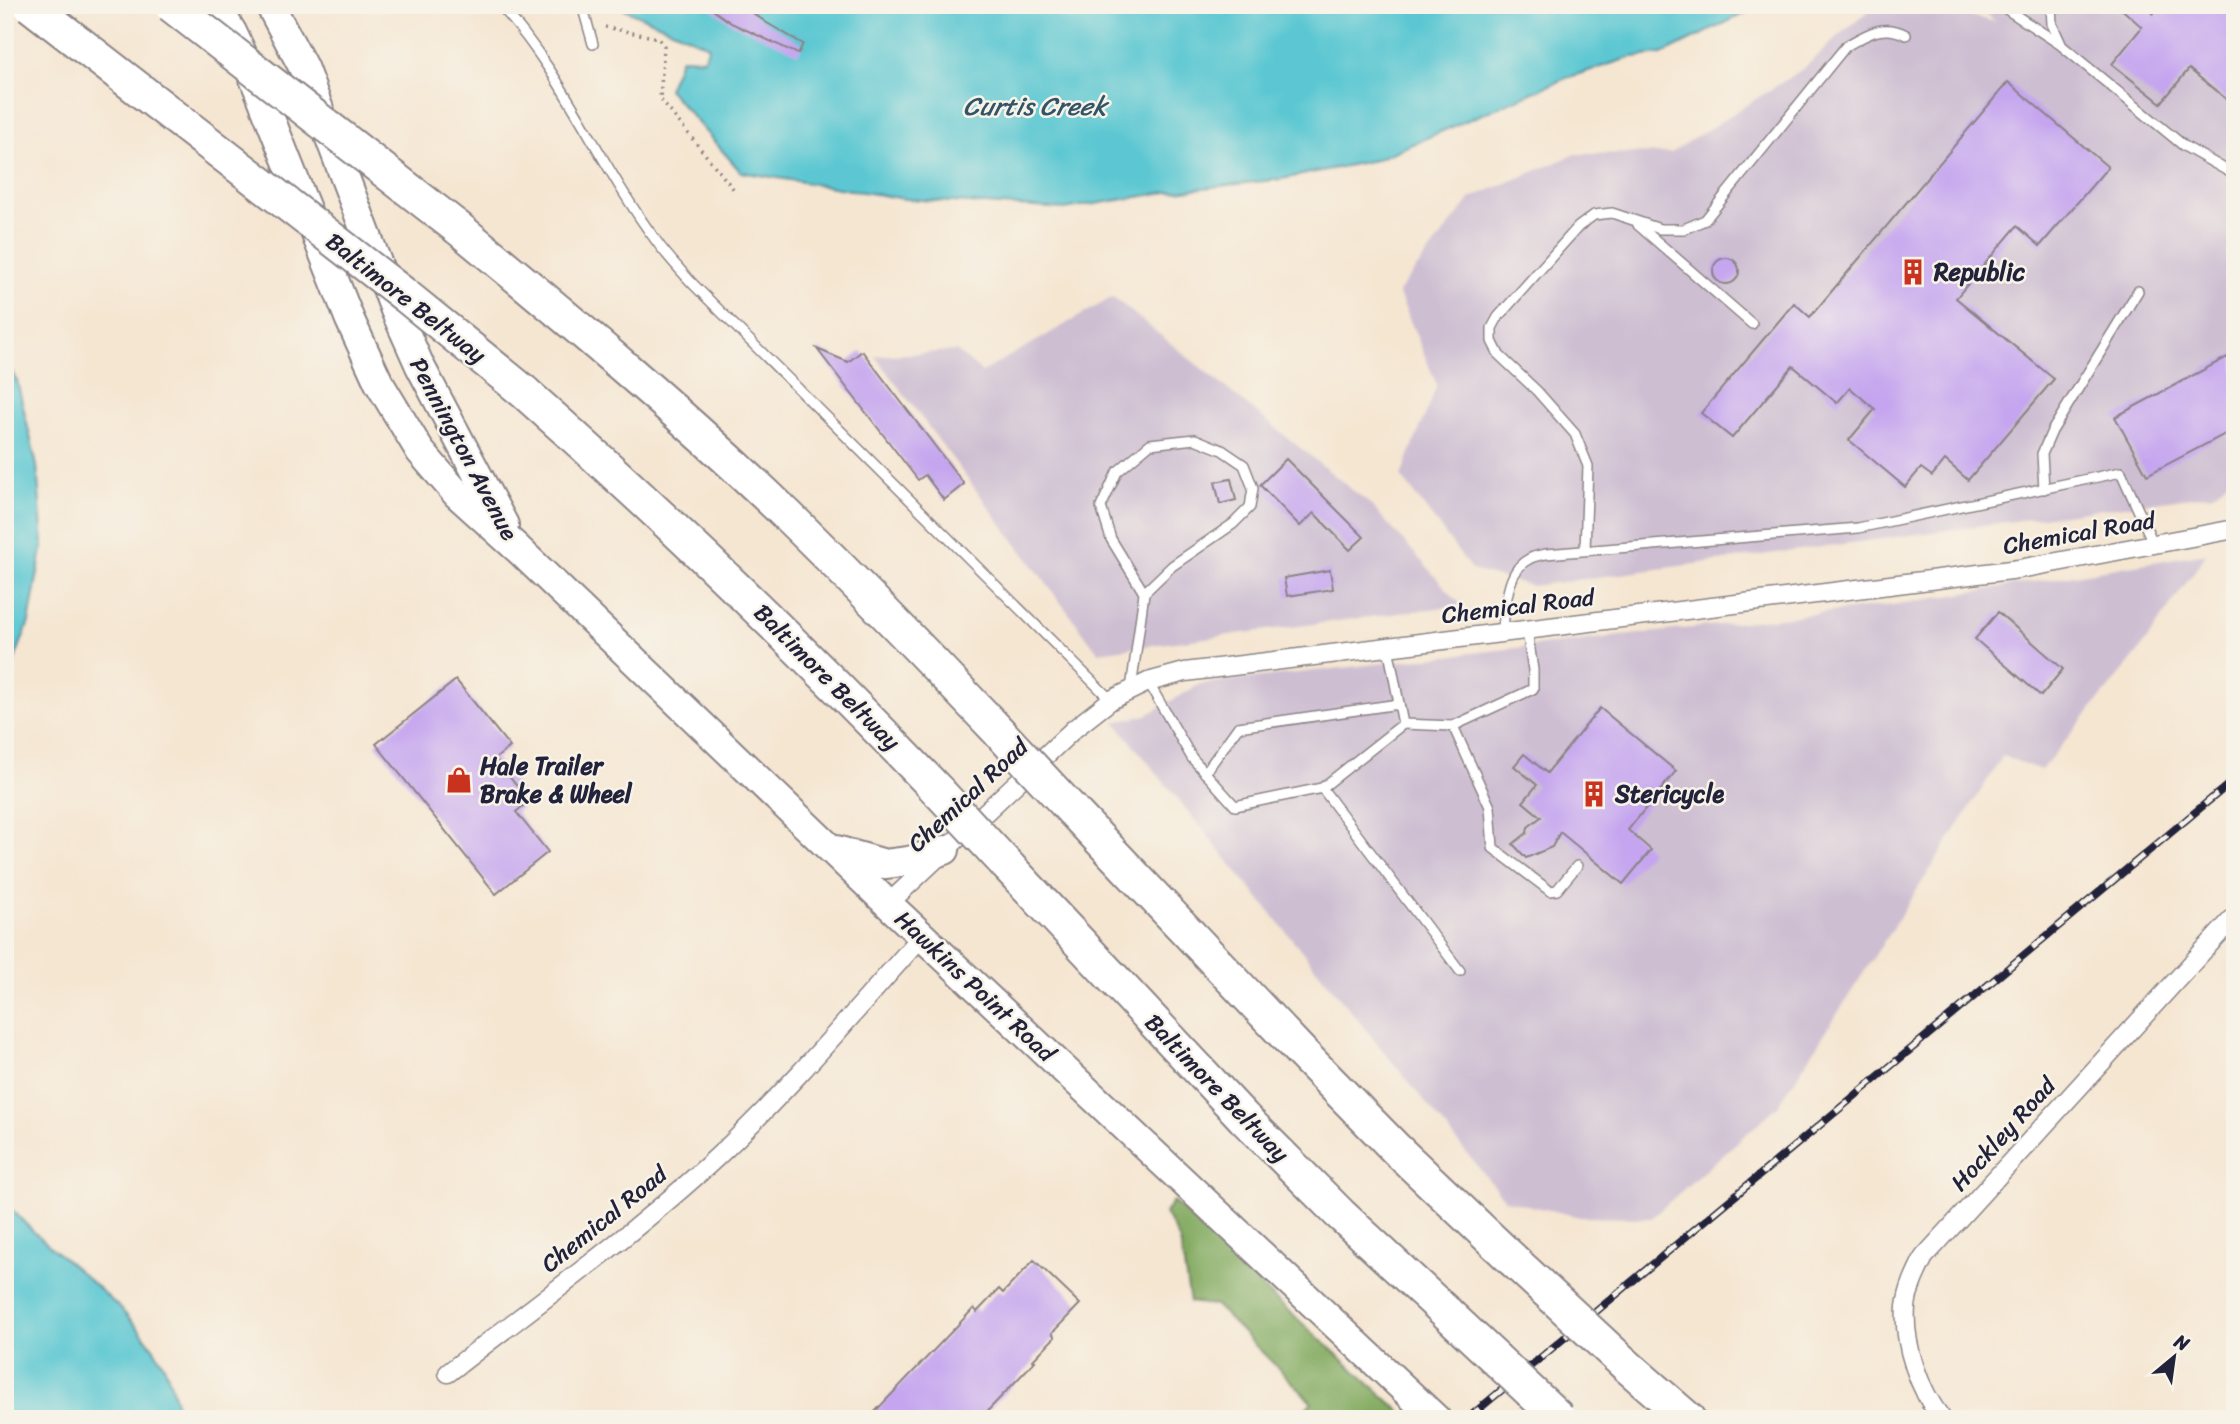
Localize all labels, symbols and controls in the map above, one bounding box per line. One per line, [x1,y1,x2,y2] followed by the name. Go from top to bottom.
[963,83,1110,129] water label: Curtis Creek
[316,221,496,375] street label: Baltimore Beltway
[1933,251,2026,293] place label: Republic
[1898,257,1928,287] building icon: Republic
[398,350,530,549] street label: Pennington Avenue
[2000,499,2160,567] street label: Chemical Road
[1439,576,1598,636] street label: Chemical Road
[743,593,911,761] street label: Baltimore Beltway
[898,726,1039,863] street label: Chemical Road
[480,745,633,815] place label: Hale Trailer Brake & Wheel
[444,765,474,795] shop icon: Hale Trailer Brake & Wheel
[1614,773,1725,815] place label: Stericycle
[1579,779,1609,809] building icon: Stericycle
[884,899,1067,1074] street label: Hawkins Point Road
[1134,1003,1300,1173] street label: Baltimore Beltway
[1940,1066,2067,1201] street label: Hockley Road
[531,1154,678,1284] street label: Chemical Road
[2138,1322,2208,1392] north arrow
[2167,1324,2196,1361] text: N

